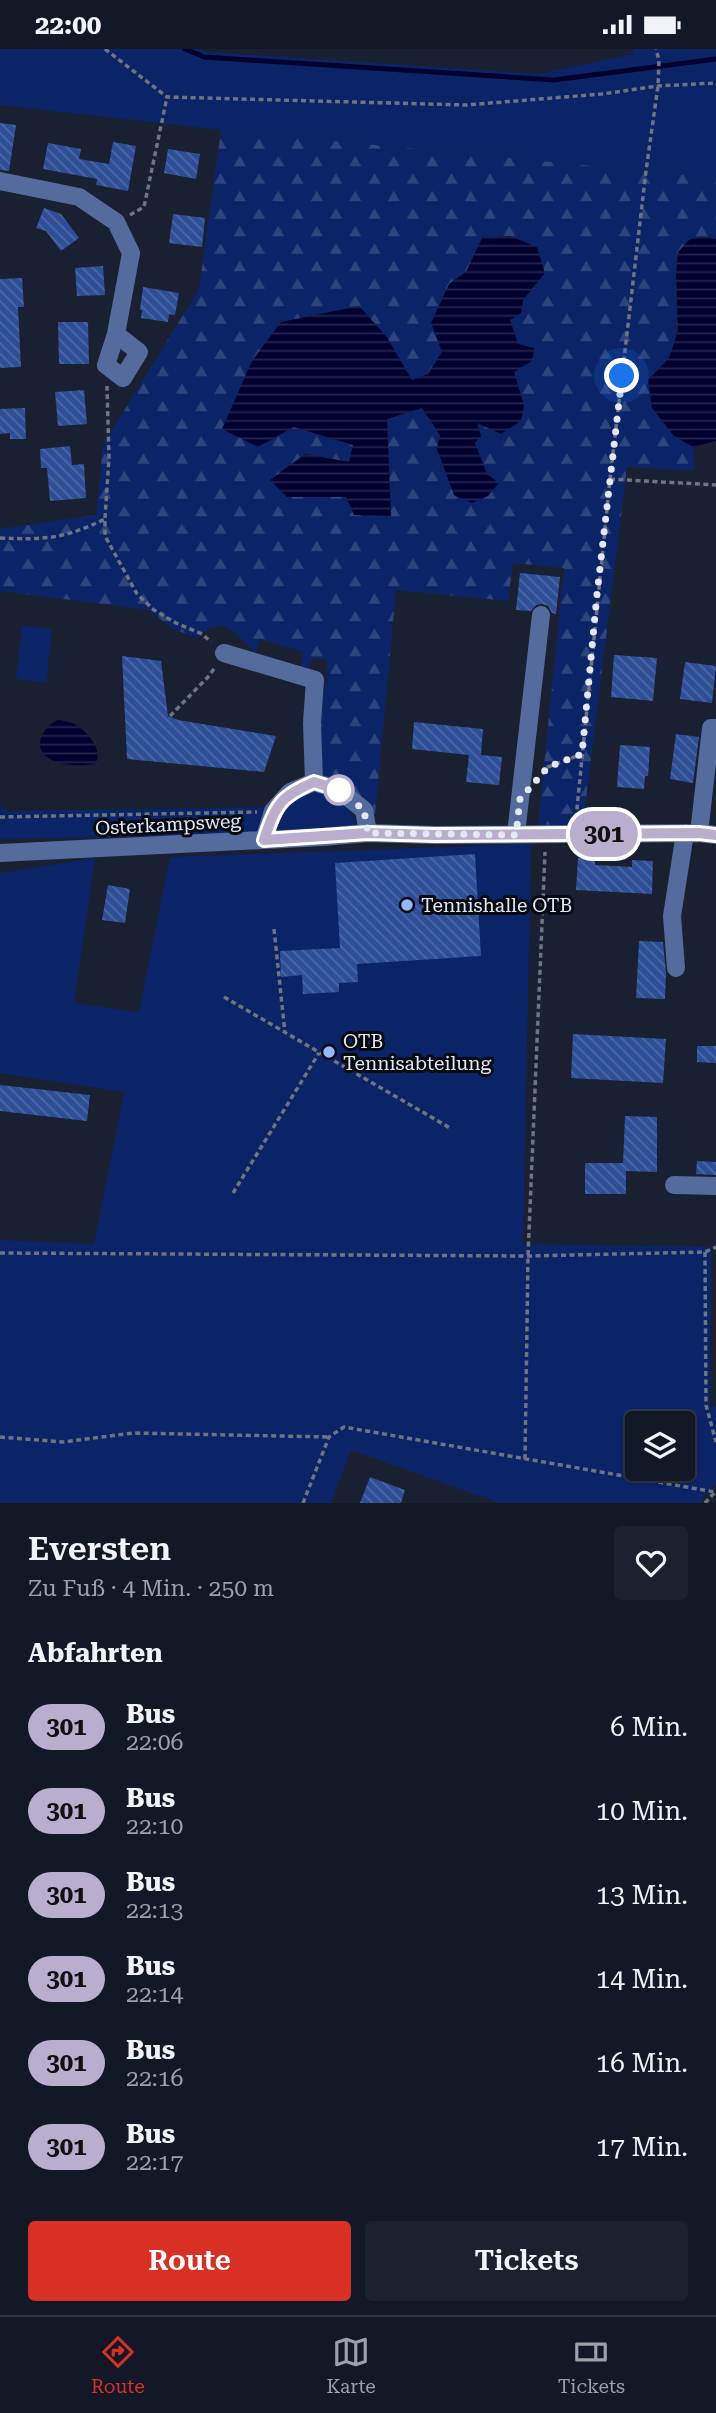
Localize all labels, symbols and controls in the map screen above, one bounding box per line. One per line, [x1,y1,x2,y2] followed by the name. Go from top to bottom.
[35,10,101,40] text: 22:00
[604,358,639,393] your location
[324,775,354,805] unlabelled marker
[94,809,242,840] street label: Osterkampsweg
[564,811,644,857] line badge: 301
[584,820,624,848] text: 301
[421,894,572,917] place label: Tennishalle OTB
[399,897,415,913] marker: Tennishalle OTB
[343,1030,491,1075] place label: OTB Tennisabteilung
[321,1044,337,1060] marker: OTB Tennisabteilung
[625,1411,695,1481] map controls
[625,1411,695,1481] button: layers
[614,1526,688,1600] button: heart
[28,1529,171,1568] text: Eversten
[28,1575,274,1602] text: Zu Fuß · 4 Min. · 250 m
[28,1638,163,1668] text: Abfahrten
[126,1699,175,1729] text: Bus
[610,1712,688,1742] text: 6 Min.
[46,1713,87,1741] text: 301
[126,1729,183,1756] text: 22:06
[126,1783,175,1813] text: Bus
[596,1796,688,1826] text: 10 Min.
[46,1797,87,1825] text: 301
[126,1813,183,1840] text: 22:10
[126,1867,175,1897] text: Bus
[596,1880,688,1910] text: 13 Min.
[46,1881,87,1909] text: 301
[126,1897,183,1924] text: 22:13
[126,1951,175,1981] text: Bus
[596,1964,688,1994] text: 14 Min.
[46,1965,87,1993] text: 301
[126,1981,183,2008] text: 22:14
[126,2035,175,2065] text: Bus
[596,2048,688,2078] text: 16 Min.
[46,2049,87,2077] text: 301
[126,2065,183,2092] text: 22:16
[126,2119,175,2149] text: Bus
[596,2132,688,2162] text: 17 Min.
[46,2133,87,2161] text: 301
[126,2149,183,2176] text: 22:17
[28,2221,351,2301] button: Route
[365,2221,688,2301] button: Tickets
[91,2333,145,2398] tab: Route
[327,2333,376,2398] tab: Karte
[558,2333,625,2398] tab: Tickets

